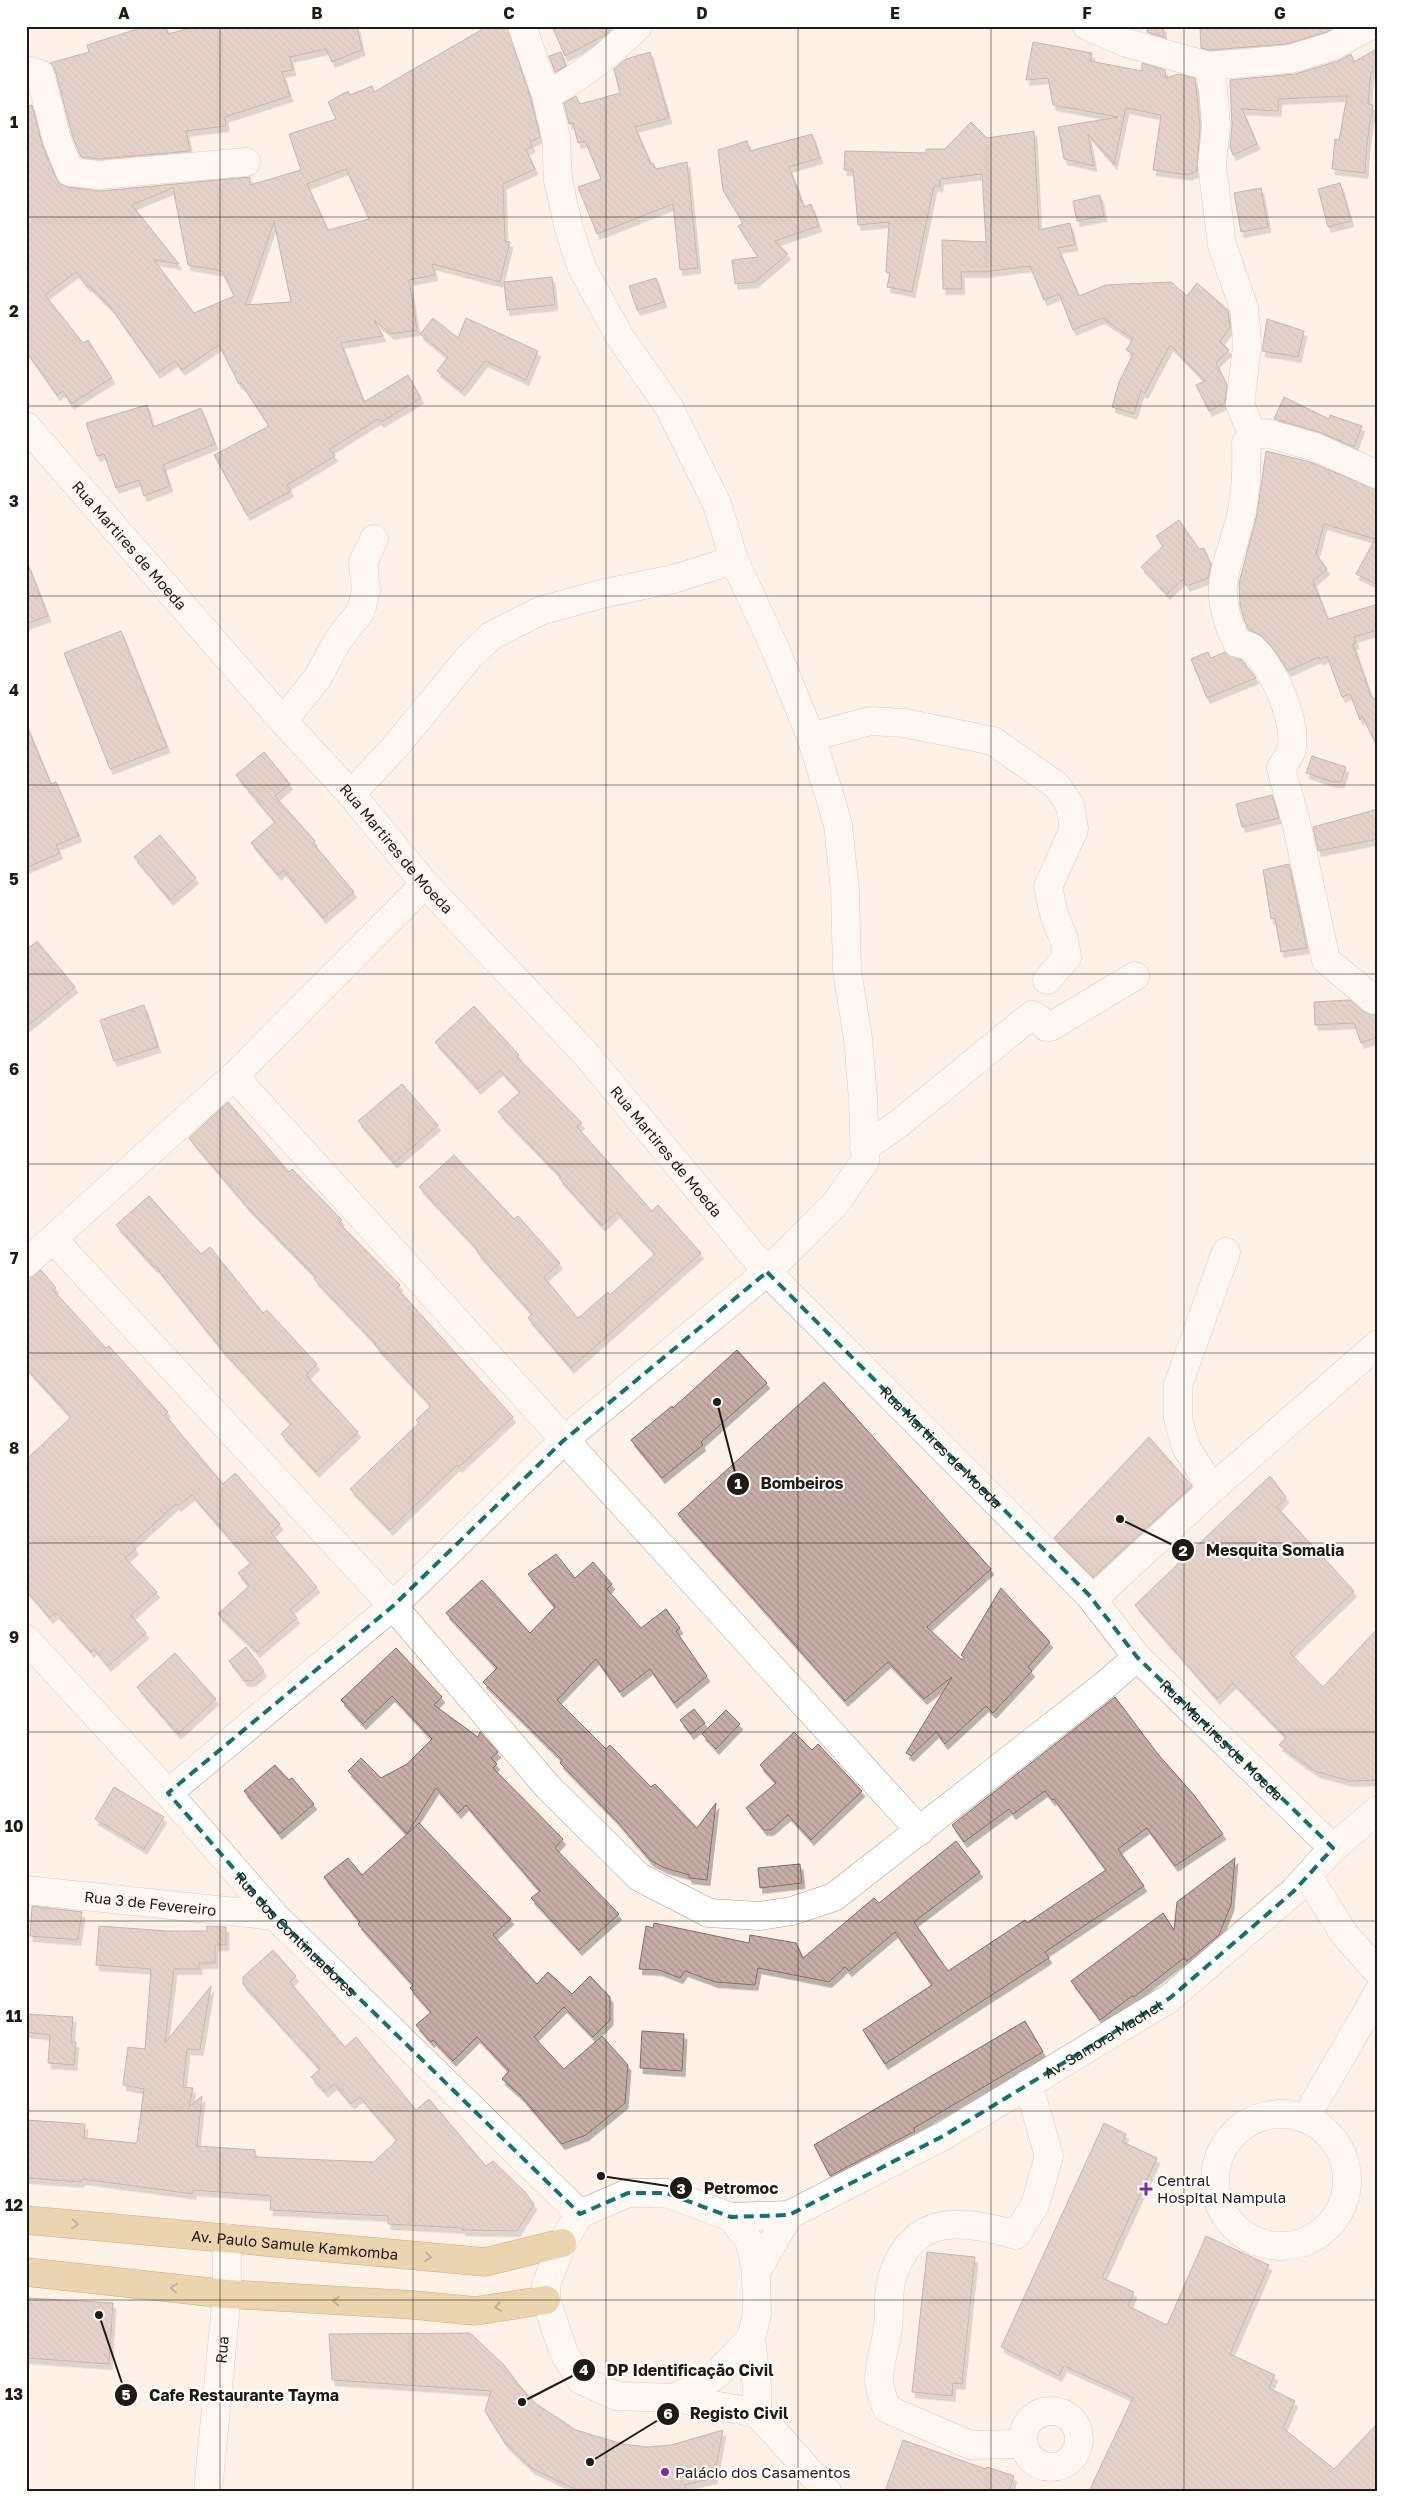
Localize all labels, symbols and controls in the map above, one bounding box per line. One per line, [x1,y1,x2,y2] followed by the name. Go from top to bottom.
[118,3,130,23] text: A
[311,3,323,23] text: B
[503,3,515,23] text: C
[696,3,708,23] text: D
[890,3,900,23] text: E
[1082,3,1092,23] text: F
[1274,3,1286,23] text: G
[10,112,18,132] text: 1
[9,301,19,321] text: 2
[69,477,191,613] street label: Rua Martires de Moeda
[9,491,19,511] text: 3
[9,680,19,700] text: 4
[337,779,457,917] street label: Rua Martires de Moeda
[9,869,19,889] text: 5
[9,1059,19,1079] text: 6
[607,1082,726,1220] street label: Rua Martires de Moeda
[10,1248,19,1268] text: 7
[877,1382,1006,1512] street label: Rua Martires de Moeda
[9,1438,19,1458] text: 8
[726,1468,854,1499] callout: Bombeiros
[760,1473,844,1493] text: Bombeiros
[734,1474,742,1492] text: 1
[1170,1535,1354,1566] callout: Mesquita Somalia
[1206,1540,1344,1560] text: Mesquita Somalia
[1178,1541,1188,1559] text: 2
[9,1627,19,1647] text: 9
[1157,1676,1287,1804] street label: Rua Martires de Moeda
[5,1816,23,1836] text: 10
[231,1868,361,2000] street label: Rua dos Continuadores
[83,1887,217,1919] street label: Rua 3 de Fevereiro
[1040,1996,1165,2082] street label: Av. Samora Machel
[6,2006,22,2026] text: 11
[1157,2171,1286,2206] place label: Central Hospital Nampula
[669,2173,789,2204] callout: Petromoc
[704,2178,778,2198] text: Petromoc
[676,2179,686,2197] text: 3
[1139,2182,1153,2196] marker: Central Hospital Nampula
[5,2195,23,2215] text: 12
[71,2218,79,2229] one-way arrow
[191,2226,399,2263] street label: Av. Paulo Samule Kamkomba
[425,2251,433,2262] one-way arrow
[170,2283,178,2294] one-way arrow
[332,2296,340,2307] one-way arrow
[494,2301,502,2312] one-way arrow
[211,2335,232,2364] street label: Rua
[572,2354,784,2385] callout: DP Identificação Civil
[579,2360,589,2378] text: 4
[606,2360,774,2380] text: DP Identificação Civil
[114,2379,349,2410] callout: Cafe Restaurante Tayma
[5,2384,23,2404] text: 13
[121,2385,131,2403] text: 5
[149,2385,339,2405] text: Cafe Restaurante Tayma
[655,2398,799,2429] callout: Registo Civil
[690,2403,789,2423] text: Registo Civil
[663,2404,673,2422] text: 6
[675,2463,850,2481] place label: Palácio dos Casamentos
[659,2466,671,2478] marker: Palácio dos Casamentos

